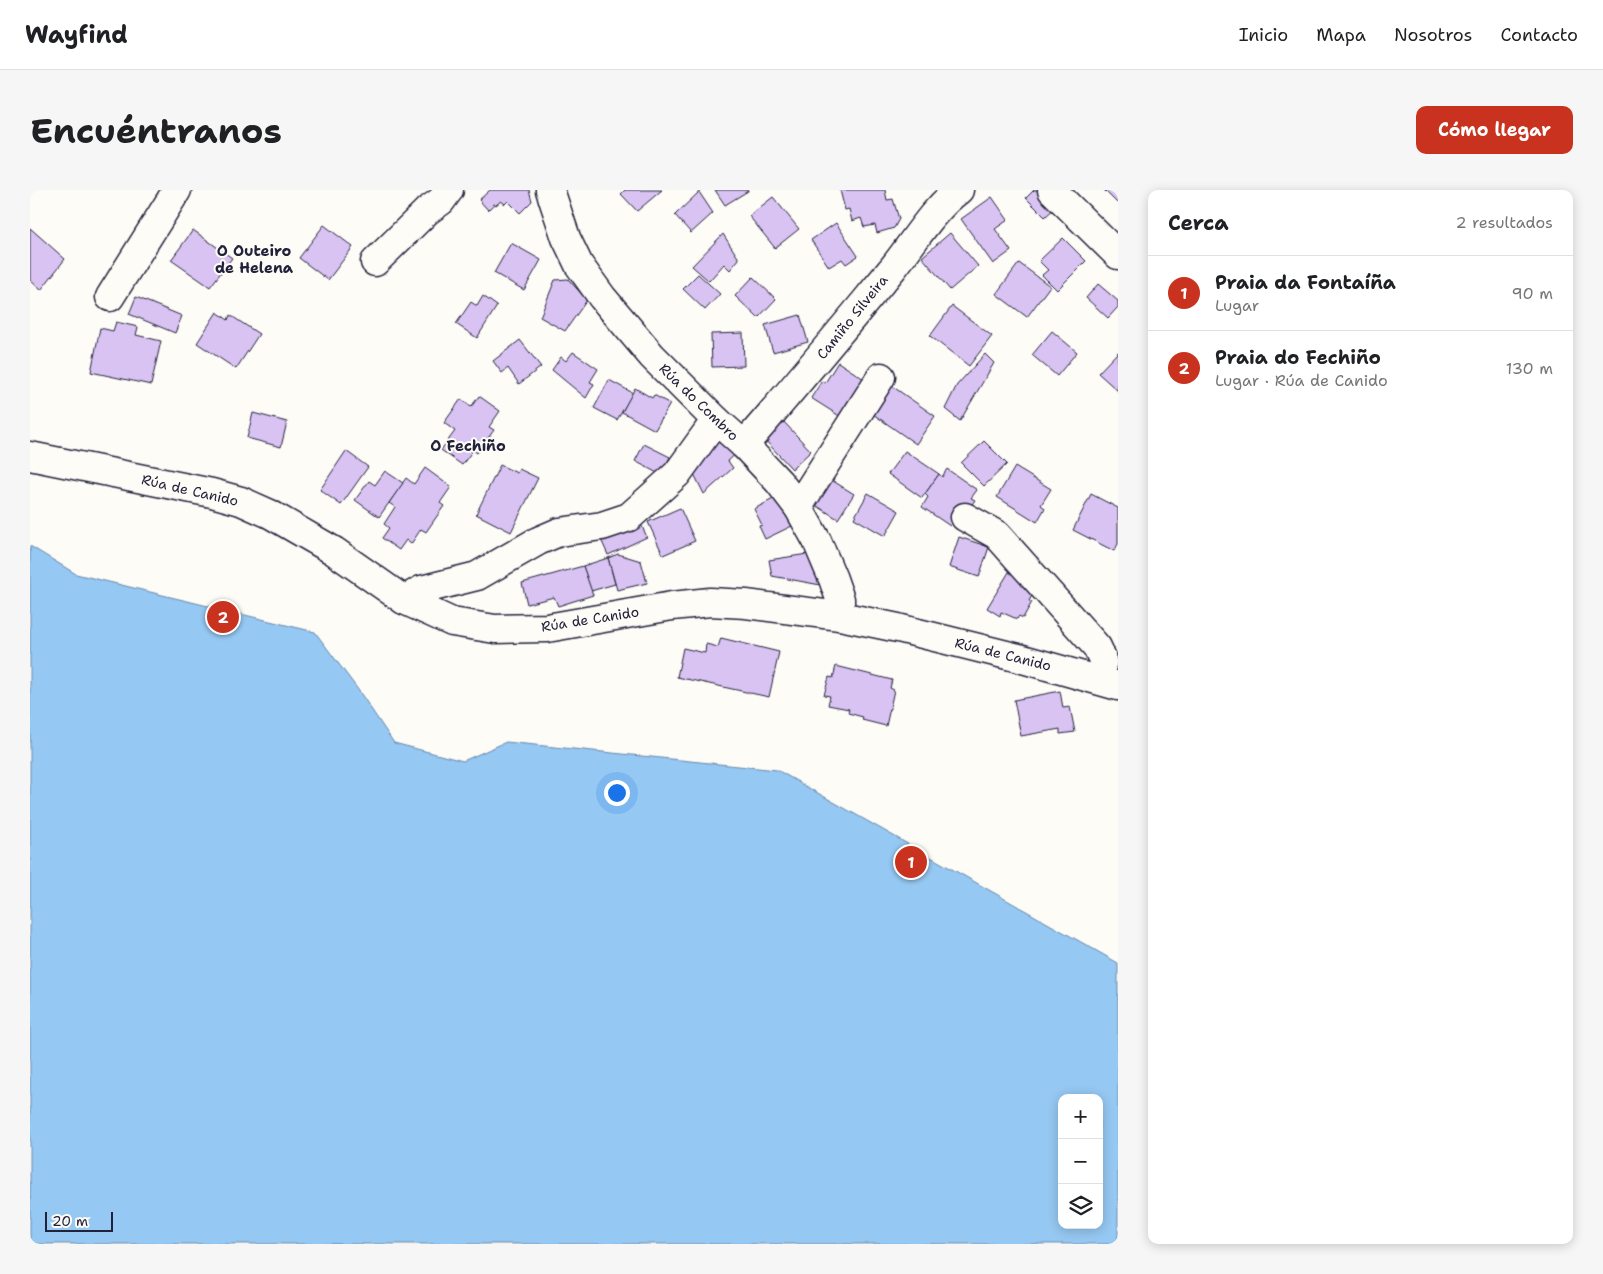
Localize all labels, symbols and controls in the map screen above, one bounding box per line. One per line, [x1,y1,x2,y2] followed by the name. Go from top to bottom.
[25,19,128,51] text: Wayfind
[1239,23,1288,47] text: Inicio
[1316,23,1366,47] text: Mapa
[1394,23,1472,47] text: Nosotros
[1500,23,1578,47] text: Contacto
[1416,106,1573,154] button: Cómo llegar
[30,107,282,154] text: Encuéntranos
[1168,209,1229,237] text: Cerca
[1455,212,1553,233] text: 2 resultados
[215,241,294,278] district label: O Outeiro de Helena
[1215,270,1396,295] text: Praia da Fontaíña
[813,271,892,363] street label: Camiño Silveira
[1180,283,1188,304] text: 1
[1512,283,1553,304] text: 90 m
[1215,295,1259,316] text: Lugar
[1215,345,1381,370] text: Praia do Fechiño
[1178,358,1190,379] text: 2
[1506,358,1553,379] text: 130 m
[655,359,743,445] street label: Rúa do Combro
[1215,370,1388,391] text: Lugar · Rúa de Canido
[430,436,506,456] district label: O Fechiño
[140,470,240,510] street label: Rúa de Canido
[207,598,239,636] pin: 2
[540,602,640,636] street label: Rúa de Canido
[953,633,1053,675] street label: Rúa de Canido
[604,780,630,806] your location
[895,843,927,881] pin: 1
[1058,1094,1103,1229] map controls
[1058,1094,1103,1139] button: +
[1058,1139,1103,1184] button: −
[1058,1184,1103,1229] button: layers
[45,1209,112,1232] scale bar
[52,1212,88,1230] text: 20 m

